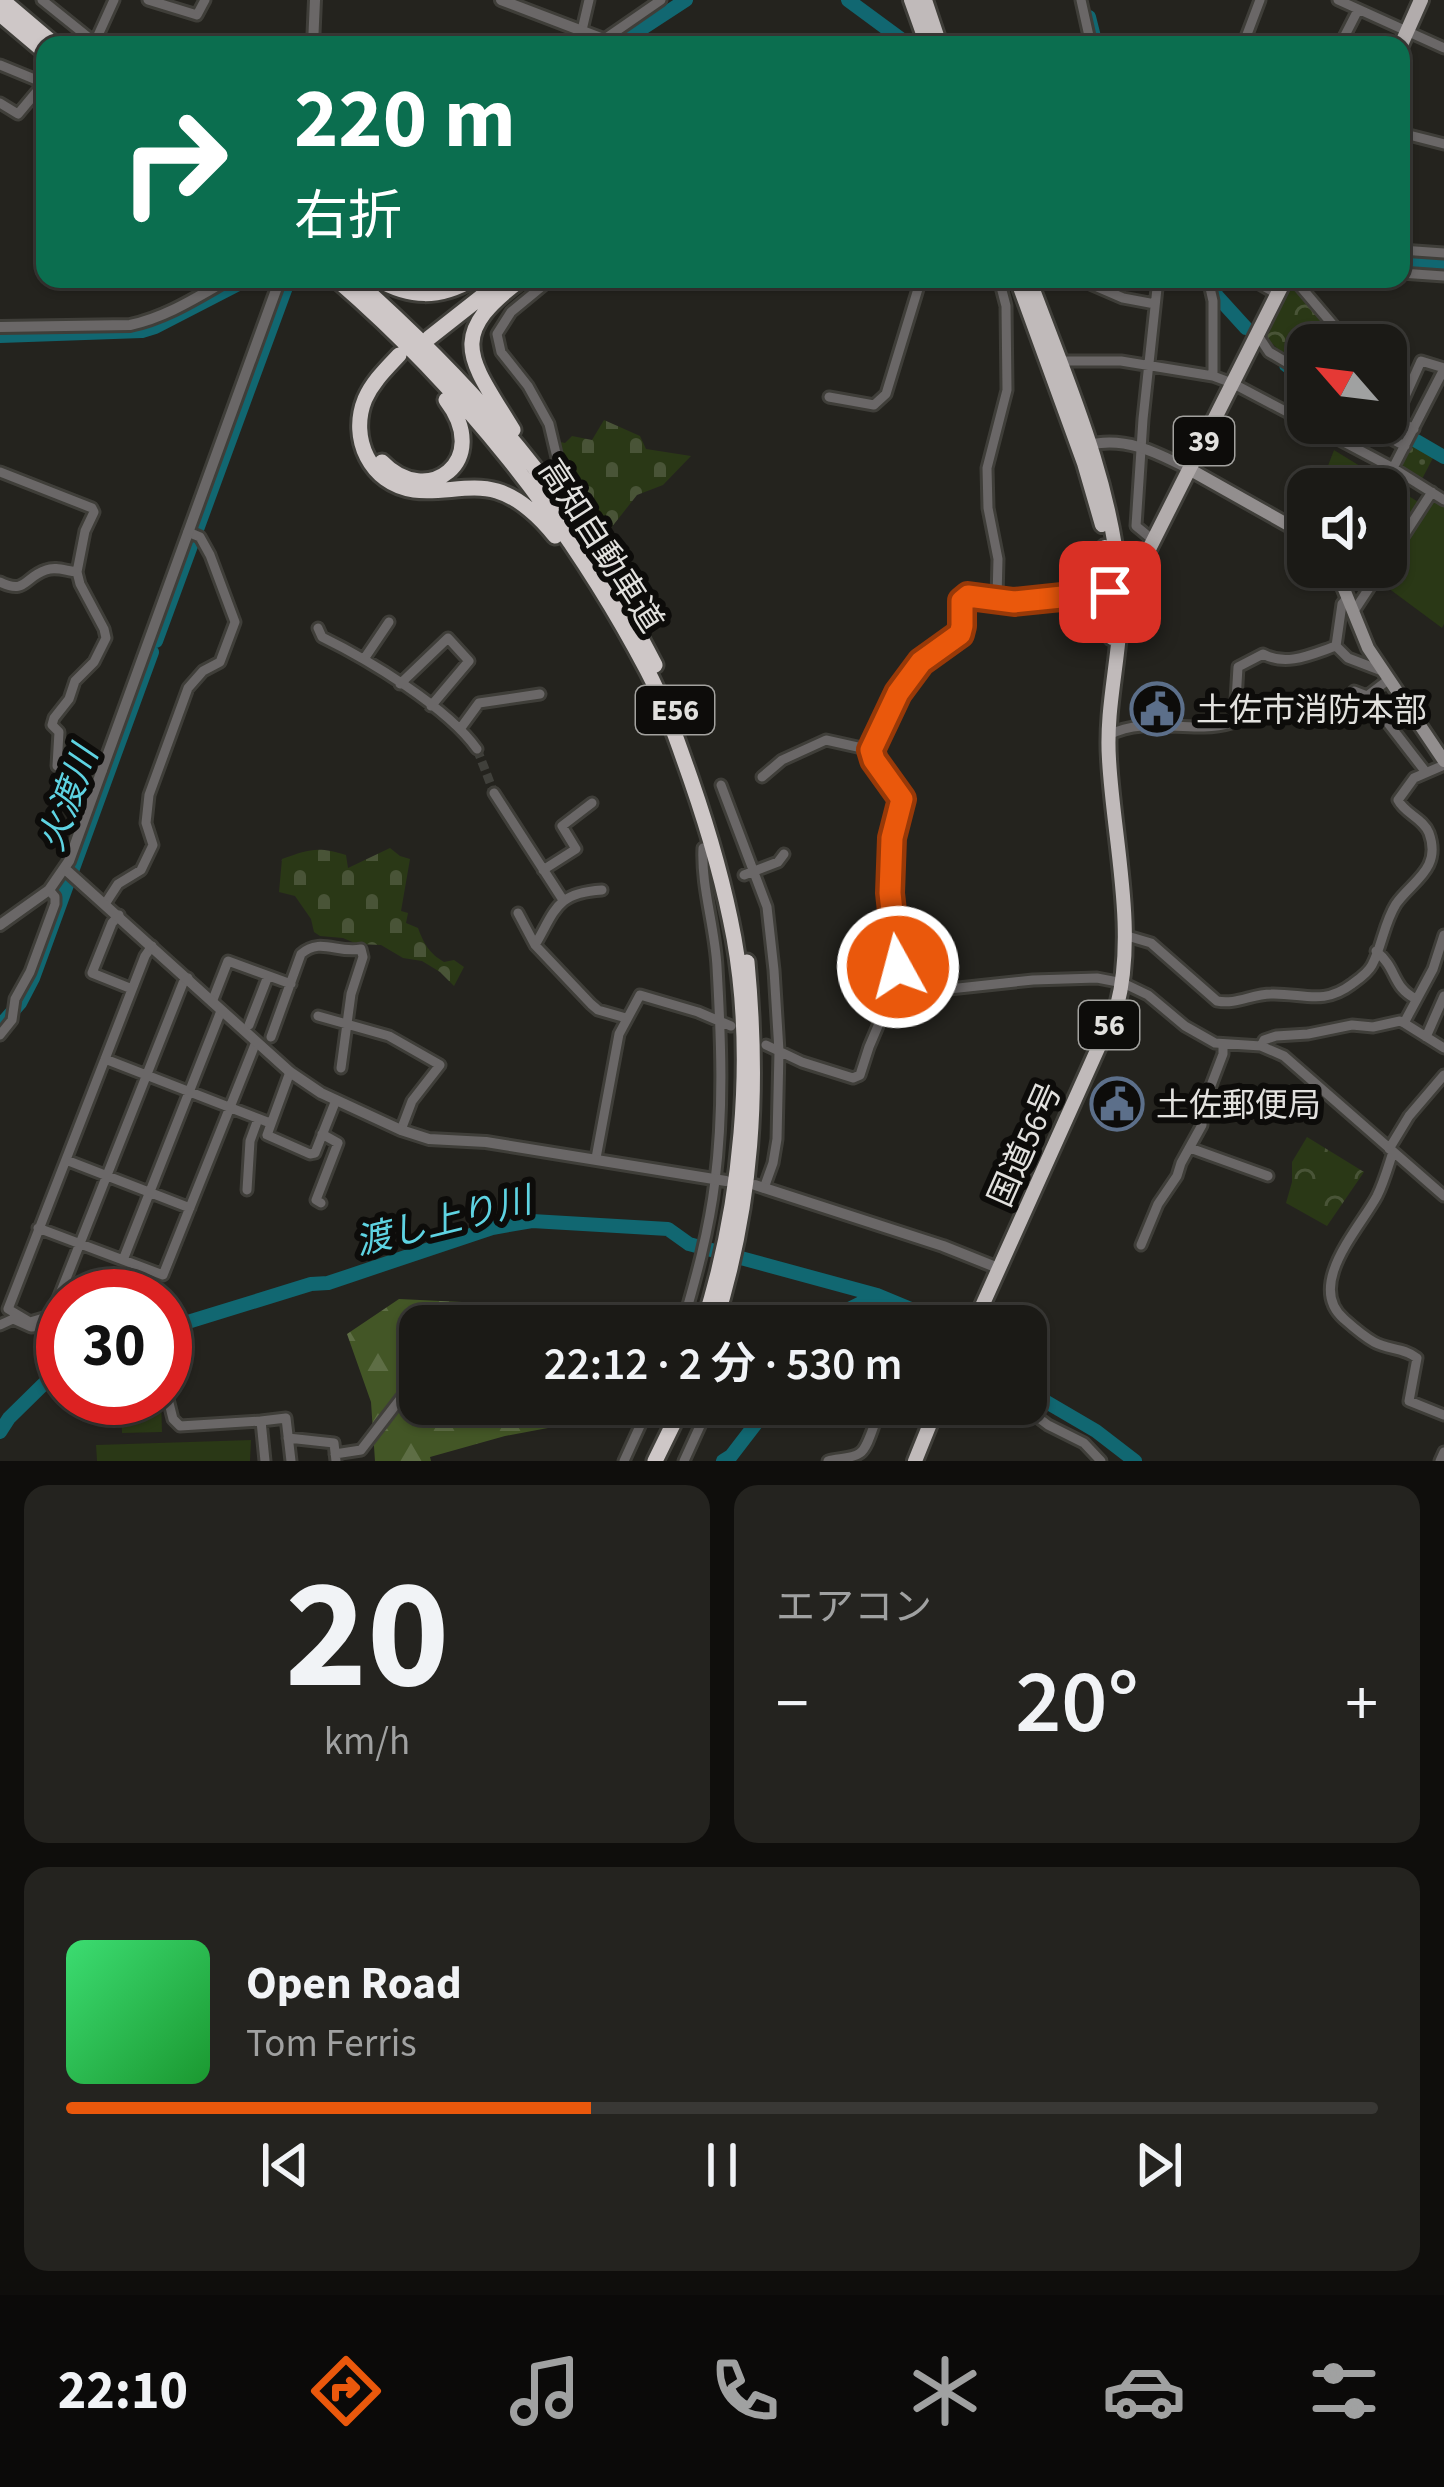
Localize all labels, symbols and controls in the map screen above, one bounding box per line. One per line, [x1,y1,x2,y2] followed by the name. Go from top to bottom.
[294,60,516,180] text: 220 m
[96,84,252,240] icon: right
[294,179,402,256] text: 右折
[1287,324,1407,444] north arrow
[1287,324,1407,588] map controls
[1174,417,1234,465] road number: 39
[527,450,674,642] street label: 高知自動車道
[1287,468,1407,588] button: sound
[1059,541,1161,643] pin
[1077,559,1143,625] icon: arrive
[1129,681,1185,737] public building icon: 土佐市消防本部
[636,686,714,734] road number: E56
[1196,687,1427,734] place label: 土佐市消防本部
[26,735,112,858] water label: 火渡川
[835,904,961,1030] position arrow
[1079,1001,1139,1049] road number: 56
[977,1075,1074,1214] street label: 国道56号
[1089,1076,1145,1132] public building icon: 土佐郵便局
[1156,1082,1321,1129] place label: 土佐郵便局
[350,1174,541,1268] water label: 渡し上り川
[36,1269,192,1425] speed limit sign: 30
[544,1333,902,1397] text: 22:12 · 2 分 · 530 m
[285,1525,449,1747] text: 20
[776,1580,932,1636] text: エアコン
[1015,1639,1139,1767] text: 20°
[776,1657,809,1751] text: −
[1345,1657,1378,1751] text: +
[324,1714,410,1770] text: km/h
[246,1952,462,2016] text: Open Road
[246,2016,417,2072] text: Tom Ferris
[252,2132,318,2198] icon: previous
[689,2132,755,2198] icon: pause
[1126,2132,1192,2198] icon: next
[304,2349,388,2433] icon: directions
[503,2349,587,2433] icon: music
[703,2349,787,2433] icon: phone
[903,2349,987,2433] icon: climate
[1102,2349,1186,2433] icon: car
[1302,2349,1386,2433] icon: filters
[58,2353,188,2430] text: 22:10

